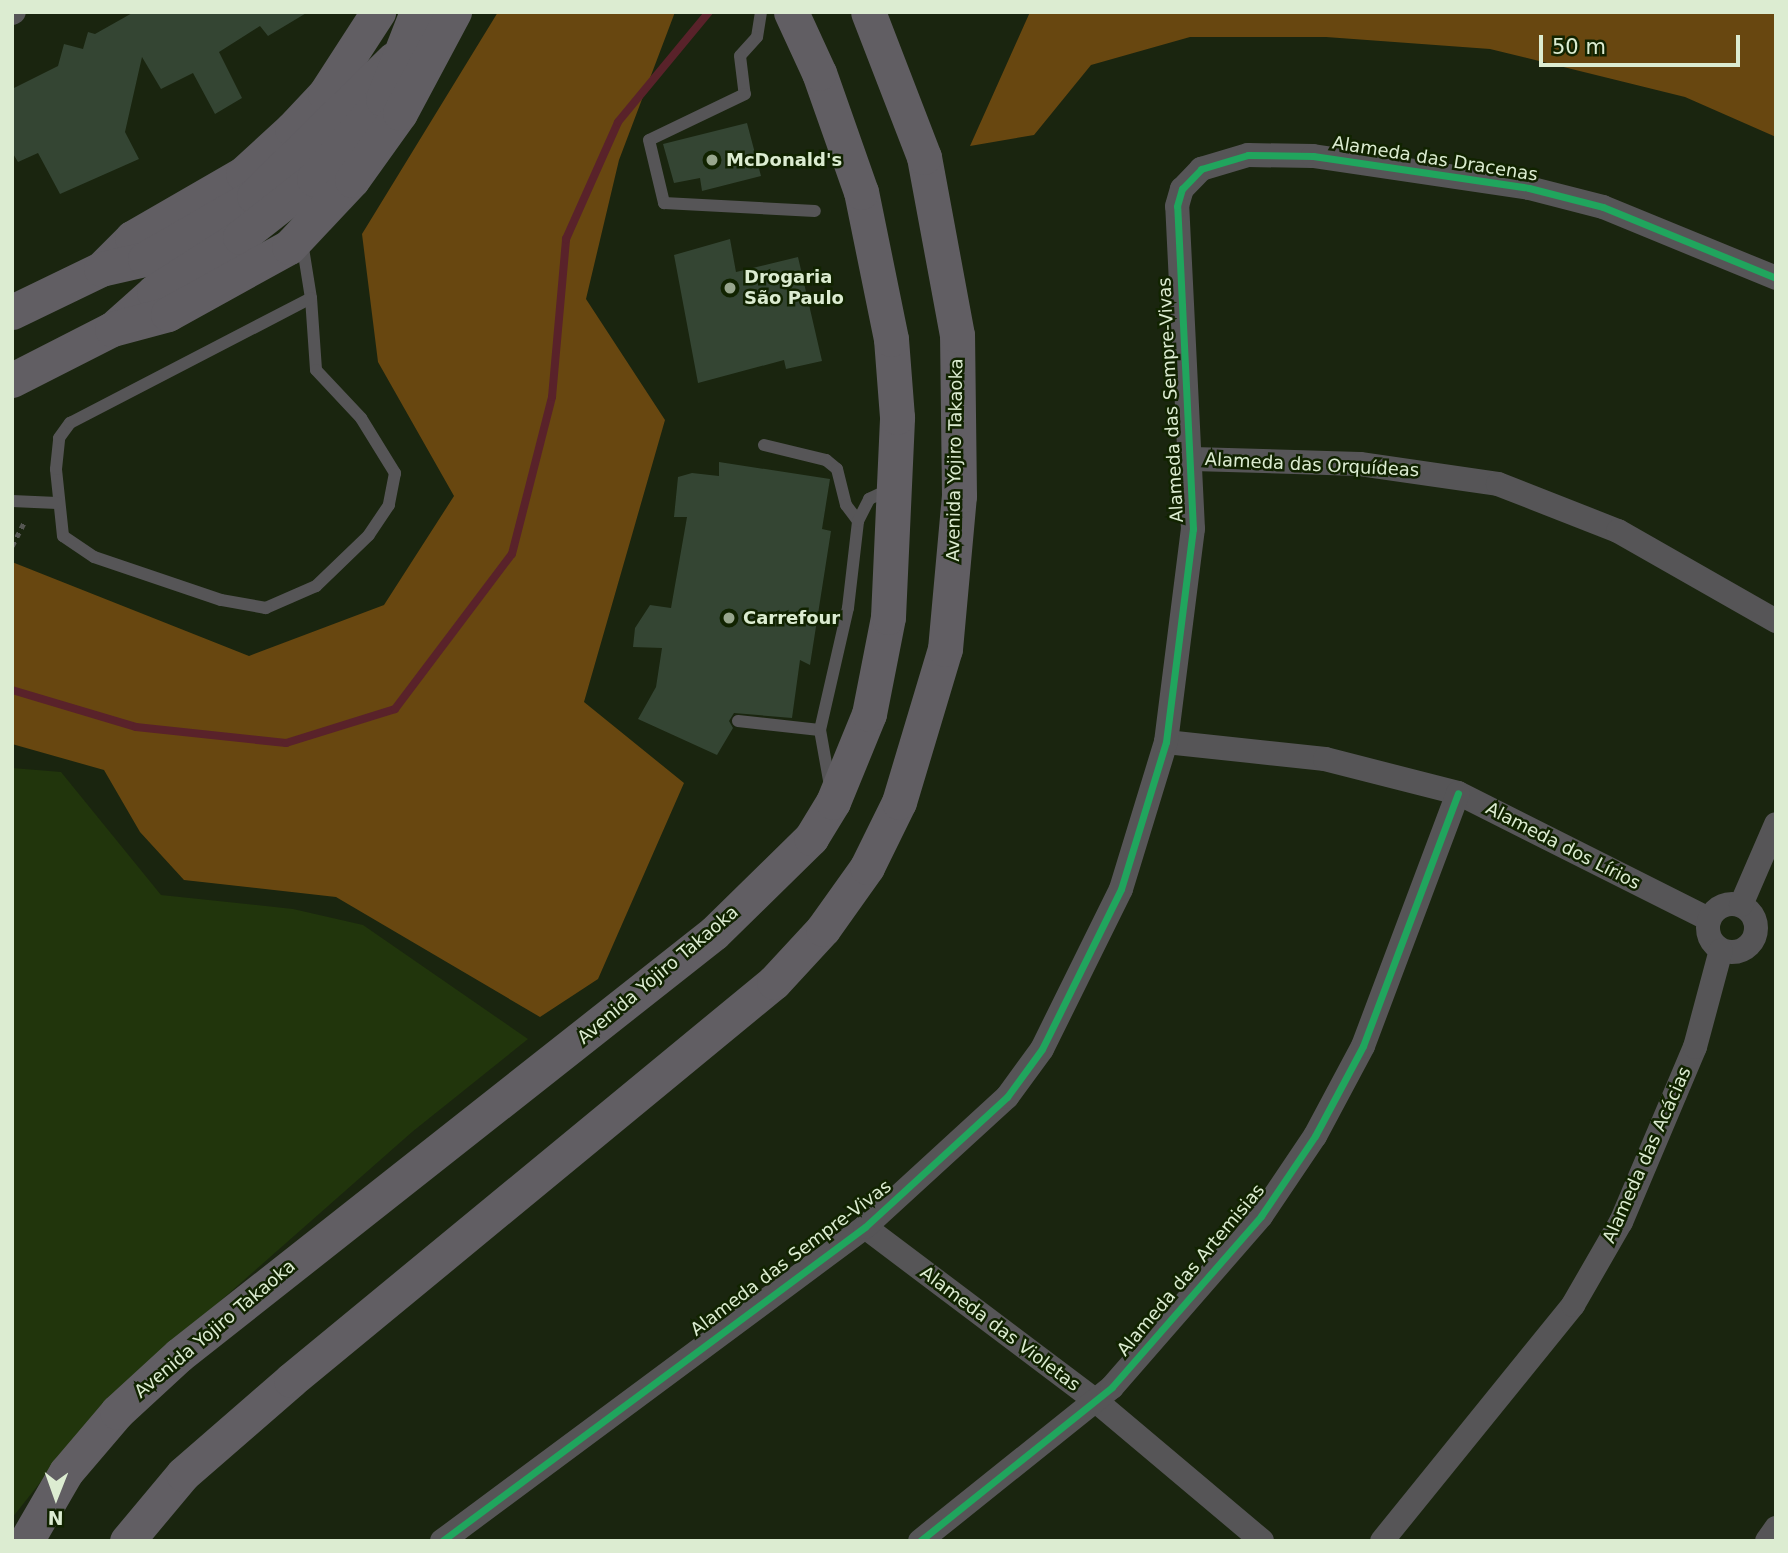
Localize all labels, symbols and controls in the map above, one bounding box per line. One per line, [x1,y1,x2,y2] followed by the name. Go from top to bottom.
[1543,21,1744,65] scale bar
[1552,35,1606,59] text: 50 m
[1331,132,1539,186] street label: Alameda das Dracenas
[726,149,842,171] place label: McDonald's
[704,152,720,168] marker: McDonald's
[744,267,844,310] place label: Drogaria São Paulo
[1154,277,1188,523] street label: Alameda das Sempre-Vivas
[722,280,738,296] marker: Drogaria São Paulo
[942,358,968,562] street label: Avenida Yojiro Takaoka
[1204,449,1420,481] street label: Alameda das Orquídeas
[743,607,840,629] place label: Carrefour
[721,610,737,626] marker: Carrefour
[1482,798,1644,894] street label: Alameda dos Lírios
[573,901,743,1049] street label: Avenida Yojiro Takaoka
[1598,1063,1696,1247] street label: Alameda das Acácias
[686,1175,896,1341] street label: Alameda das Sempre-Vivas
[1113,1180,1269,1360] street label: Alameda das Artemisias
[130,1255,300,1403] street label: Avenida Yojiro Takaoka
[916,1262,1084,1396] street label: Alameda das Violetas
[21,1462,91,1532] north arrow
[47,1507,64,1529] text: N

